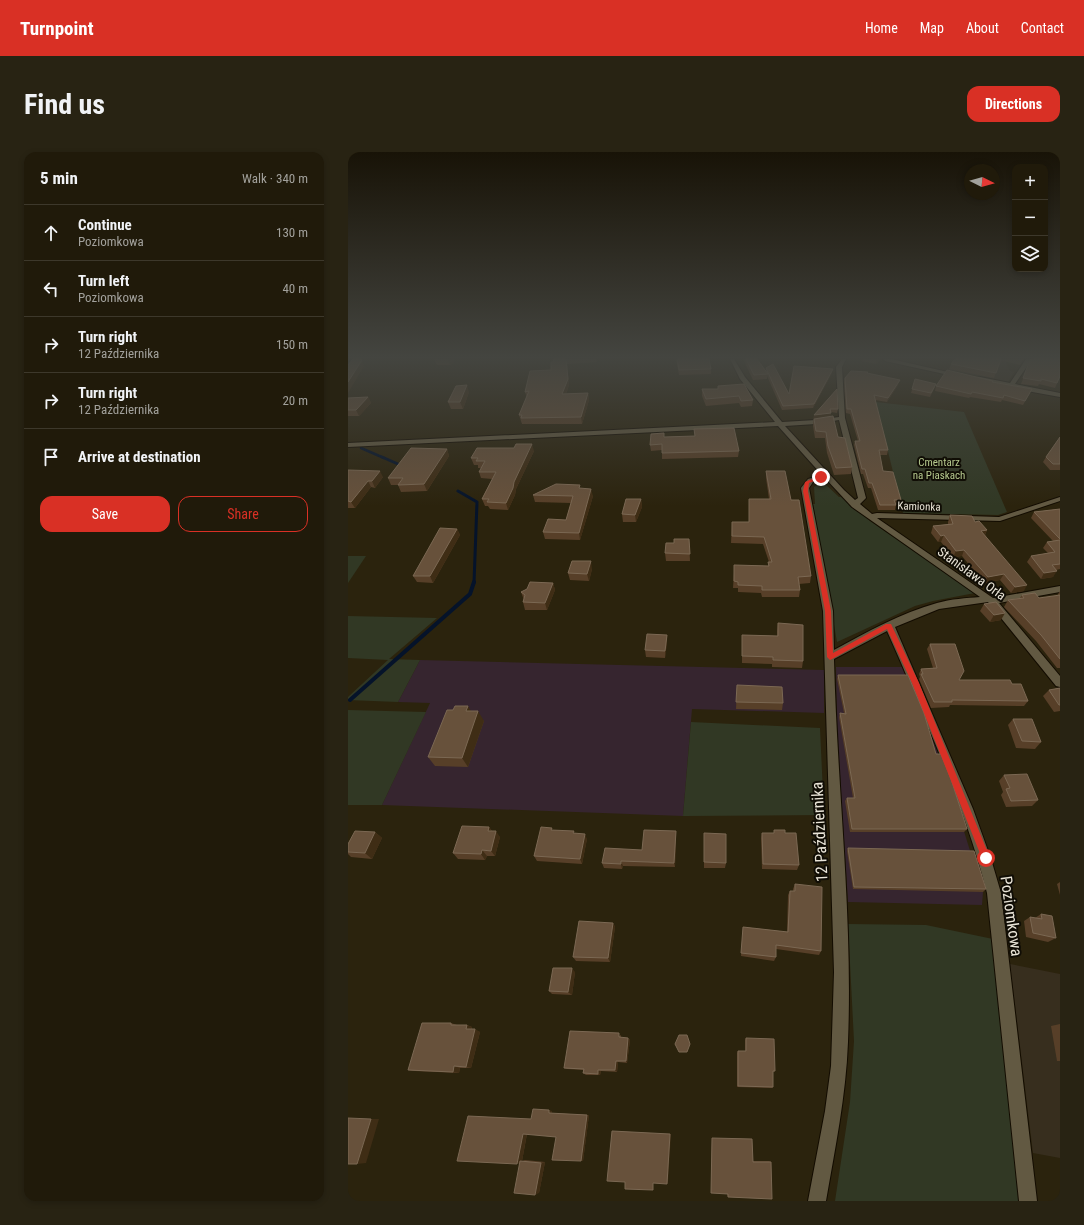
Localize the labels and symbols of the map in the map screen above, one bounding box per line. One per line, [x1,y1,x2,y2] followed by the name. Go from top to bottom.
[964,164,1000,200] north arrow
[913,456,965,482] park label: Cmentarz na Piaskach
[812,468,830,486] route end
[897,499,941,514] street label: Kamionka
[935,544,1009,603] street label: Stanisława Orła
[807,781,832,882] street label: 12 Października
[977,849,995,867] route start
[996,875,1027,957] street label: Poziomkowa

